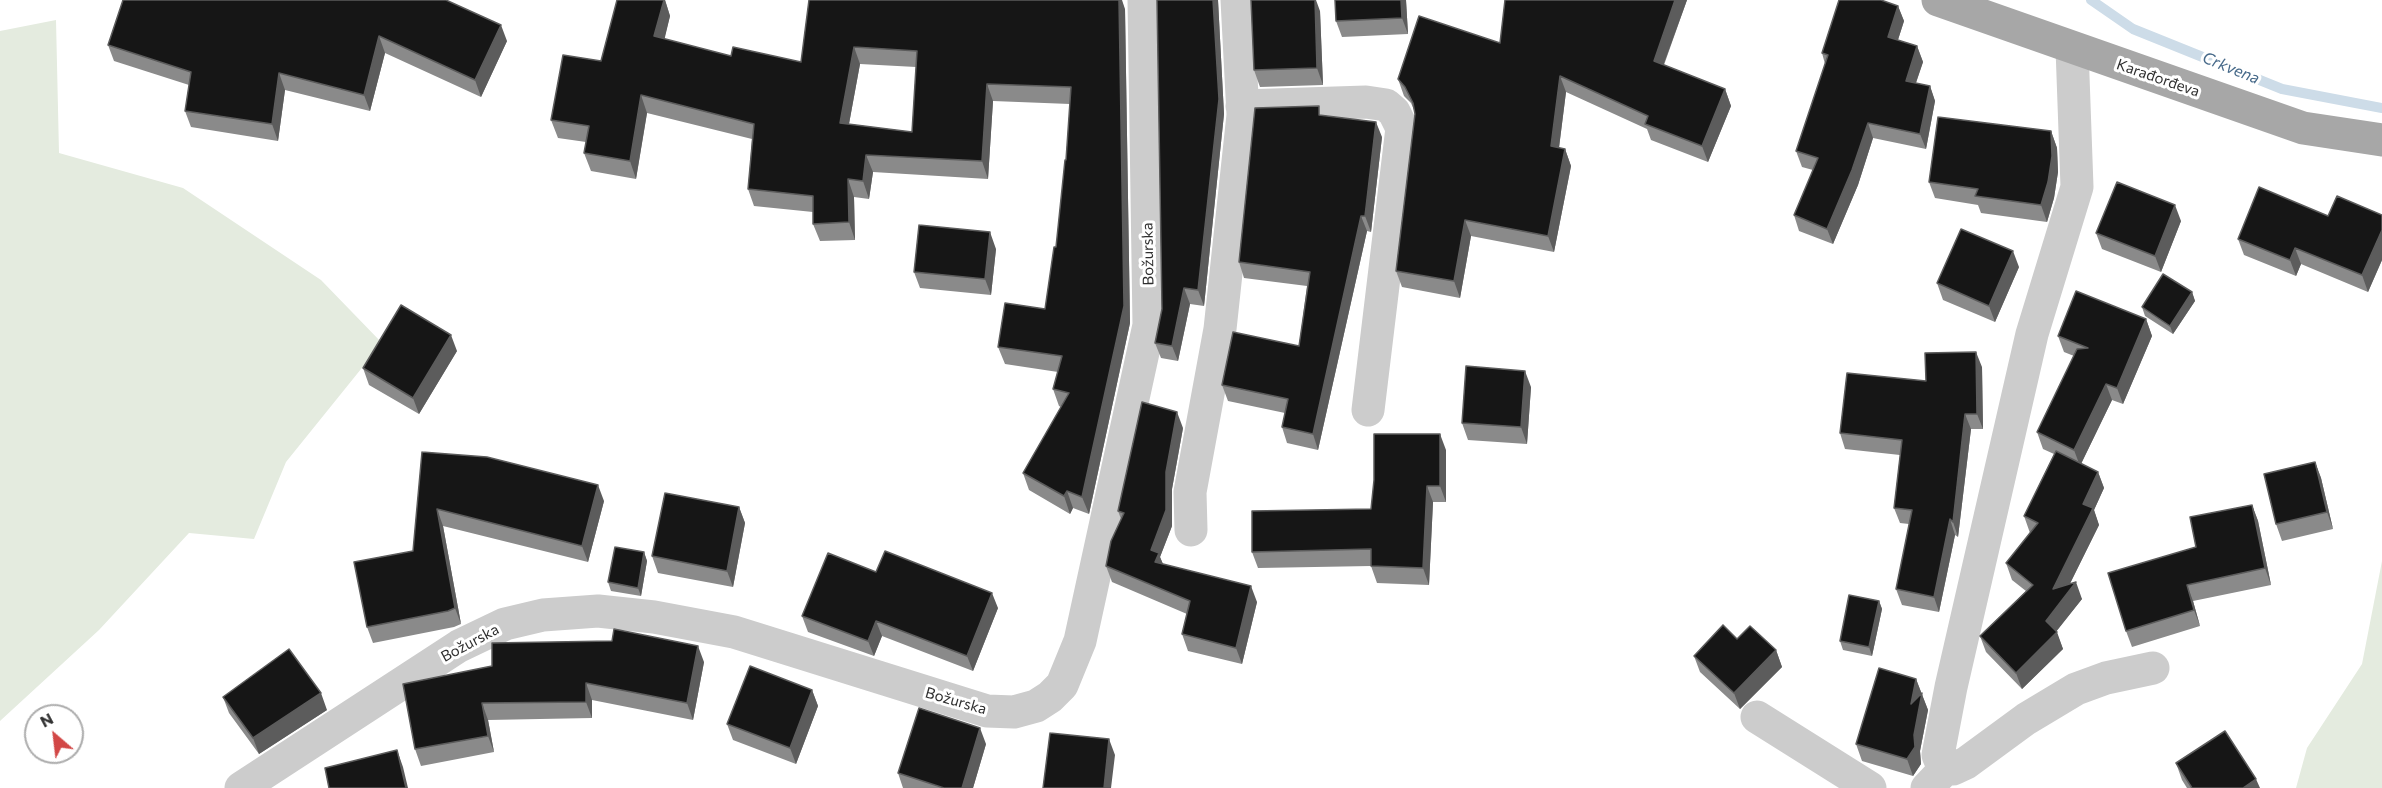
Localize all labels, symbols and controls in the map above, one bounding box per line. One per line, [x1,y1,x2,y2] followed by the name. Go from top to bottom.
[2200,48,2262,88] water label: Crkvena
[2114,55,2202,101] street label: Karađorđeva
[1138,222,1158,286] street label: Božurska
[438,620,502,666] street label: Božurska
[923,684,989,718] street label: Božurska
[24,704,84,764] north arrow
[36,708,56,731] text: N

